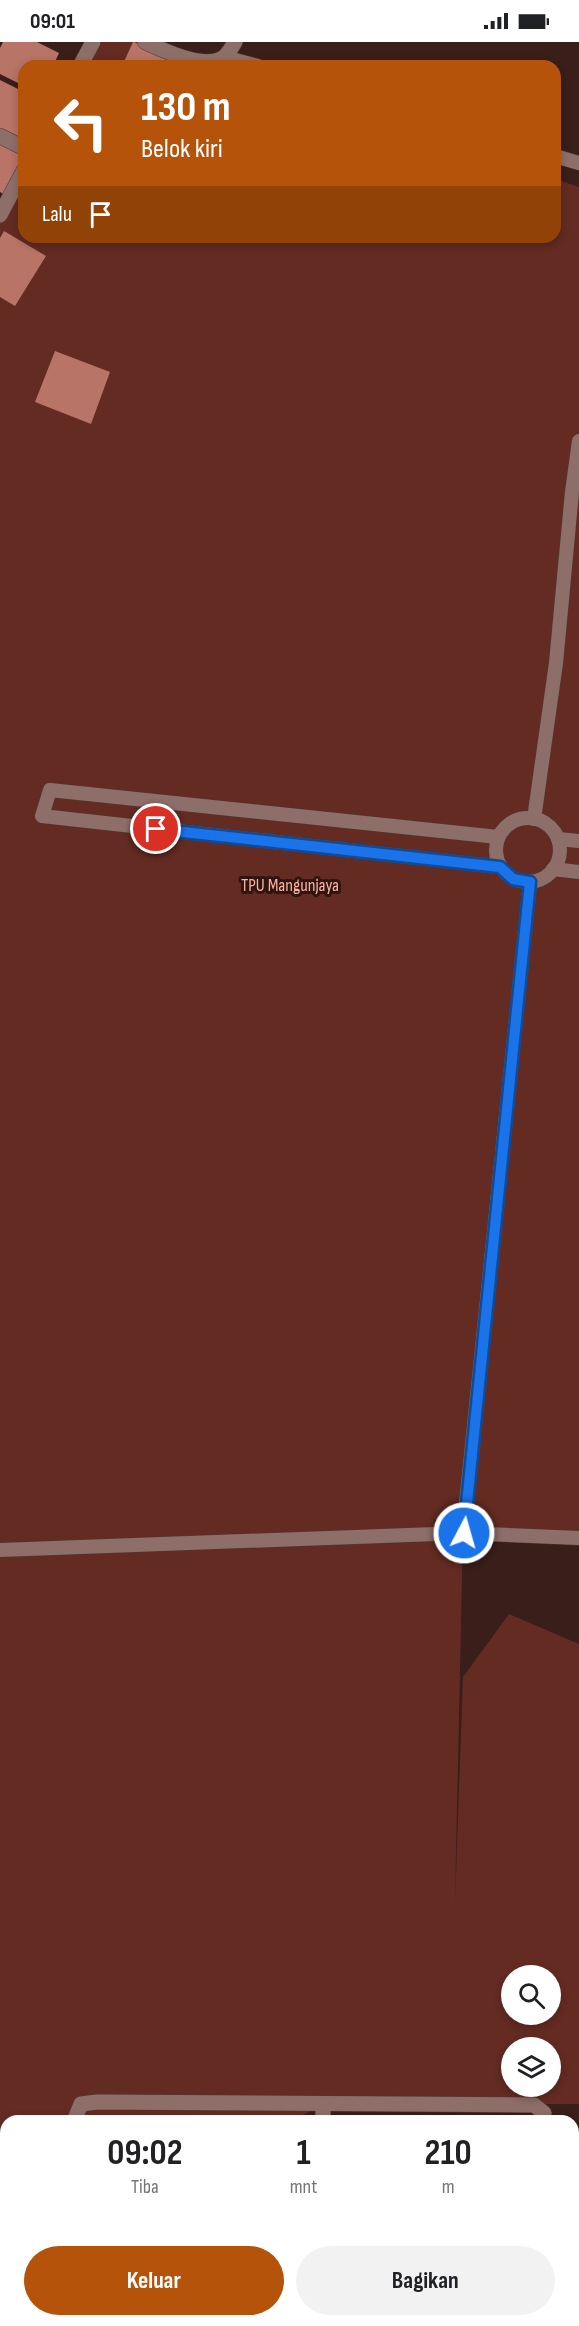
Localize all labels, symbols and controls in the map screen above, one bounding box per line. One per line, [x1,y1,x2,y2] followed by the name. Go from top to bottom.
[30,8,75,35] text: 09:01
[141,82,231,133] text: 130 m
[42,84,120,162] icon: left
[141,133,223,165] text: Belok kiri
[84,198,117,231] icon: arrive
[42,201,72,228] text: Lalu
[130,803,181,854] pin
[139,812,172,845] icon: arrive
[241,875,339,896] park label: TPU Mangunjaya
[432,1501,496,1565] position arrow
[501,1965,561,2097] map controls
[501,1965,561,2025] button: search
[501,2037,561,2097] button: layers
[107,2132,182,2175] text: 09:02
[296,2132,311,2175] text: 1
[425,2132,472,2175] text: 210
[131,2175,159,2199] text: Tiba
[290,2175,317,2199] text: mnt
[442,2175,455,2199] text: m
[24,2246,284,2315] button: Keluar
[296,2246,555,2315] button: Bagikan

